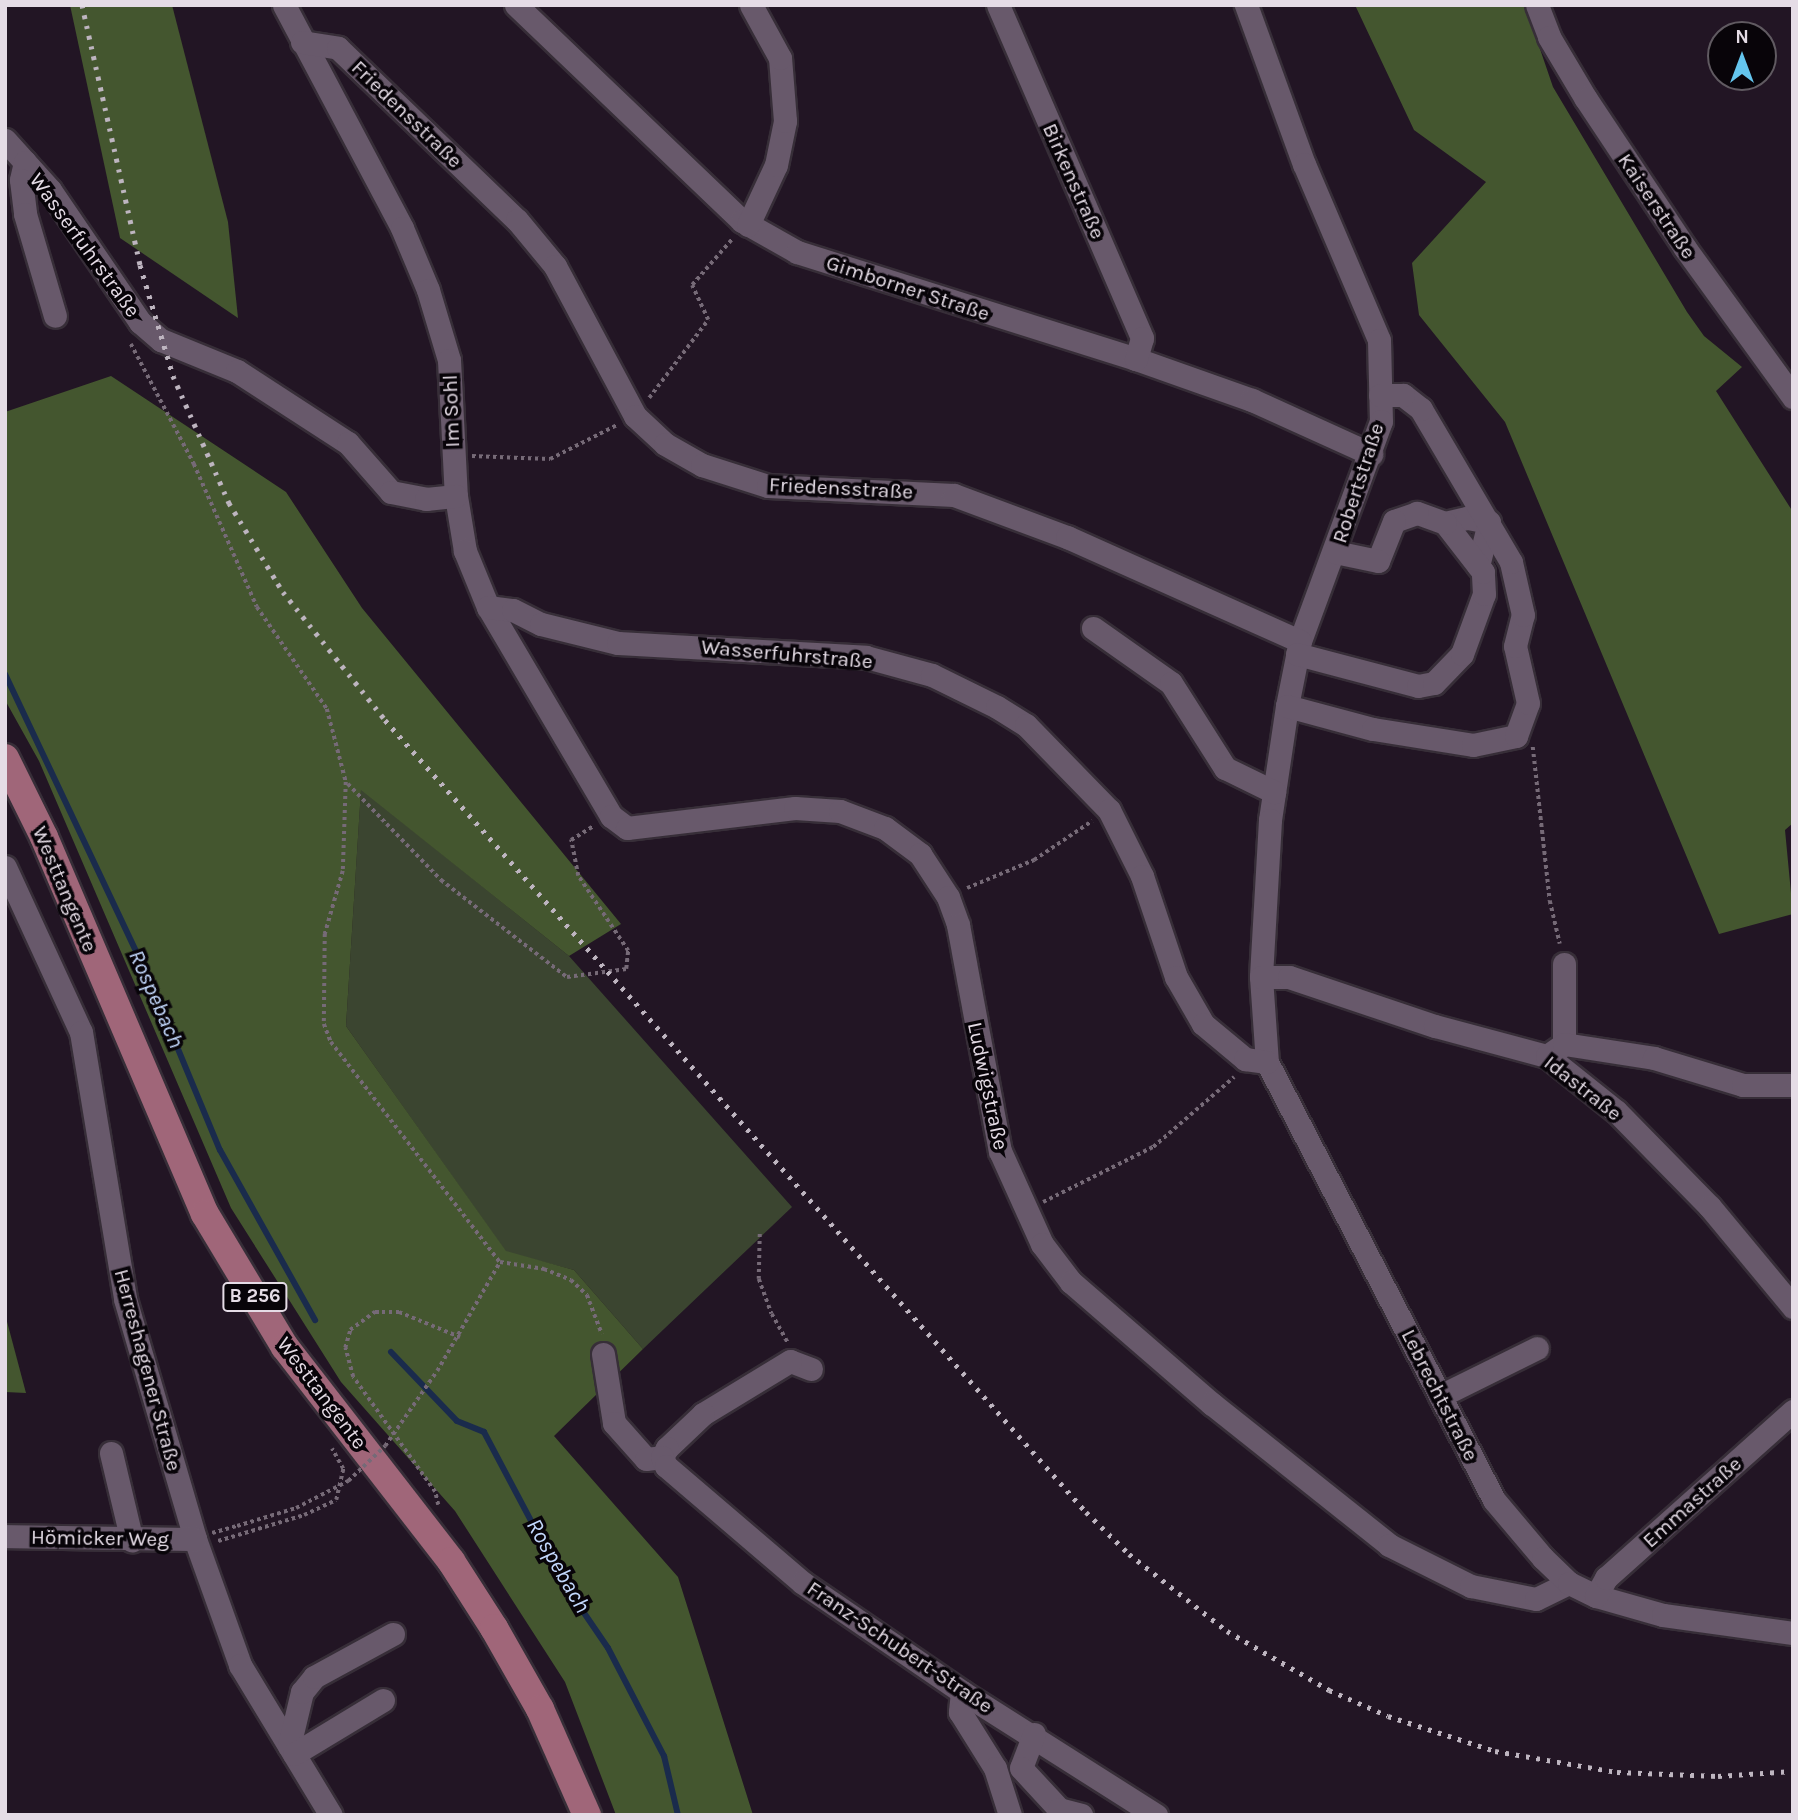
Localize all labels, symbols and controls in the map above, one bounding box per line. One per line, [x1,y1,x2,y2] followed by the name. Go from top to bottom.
[1707,21,1777,91] north arrow
[1735,26,1749,48] text: N
[346,55,468,173] street label: Friedensstraße
[1037,119,1111,243] street label: Birkenstraße
[1613,148,1701,264] street label: Kaiserstraße
[24,168,146,322] street label: Wasserfuhrstraße
[823,250,993,326] street label: Gimborner Straße
[437,374,465,448] street label: Im Sohl
[1327,420,1389,546] street label: Robertstraße
[768,472,914,504] street label: Friedensstraße
[700,634,874,674] street label: Wasserfuhrstraße
[27,822,103,956] street label: Westtangente
[122,946,190,1052] water label: Rospebach
[962,1020,1014,1152] street label: Ludwigstraße
[1539,1050,1627,1126] street label: Idastraße
[109,1266,187,1474] street label: Herreshagener Straße
[222,1282,288,1312] road number: B 256
[1396,1325,1484,1465] street label: Lebrechtstraße
[272,1332,372,1454] street label: Westtangente
[1637,1451,1747,1553] street label: Emmastraße
[520,1514,596,1618] water label: Rospebach
[31,1524,169,1552] street label: Hömicker Weg
[802,1575,998,1719] street label: Franz-Schubert-Straße

